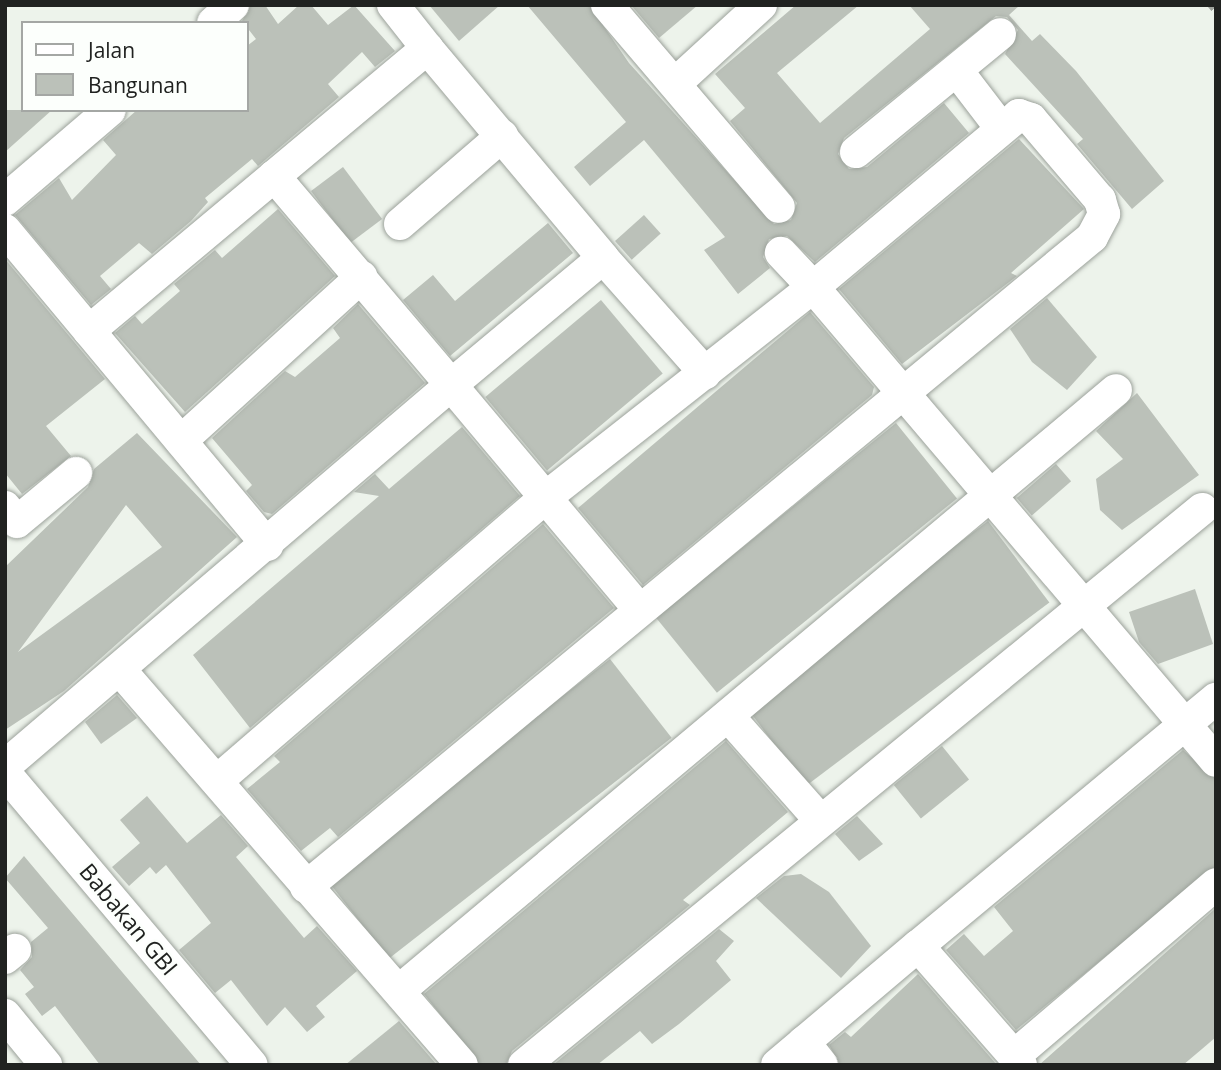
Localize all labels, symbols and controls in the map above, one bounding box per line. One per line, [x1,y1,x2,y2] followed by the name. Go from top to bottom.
[21,21,248,112] legend
[88,36,135,64] text: Jalan
[88,71,188,99] text: Bangunan
[74,857,184,981] street label: Babakan GBI

